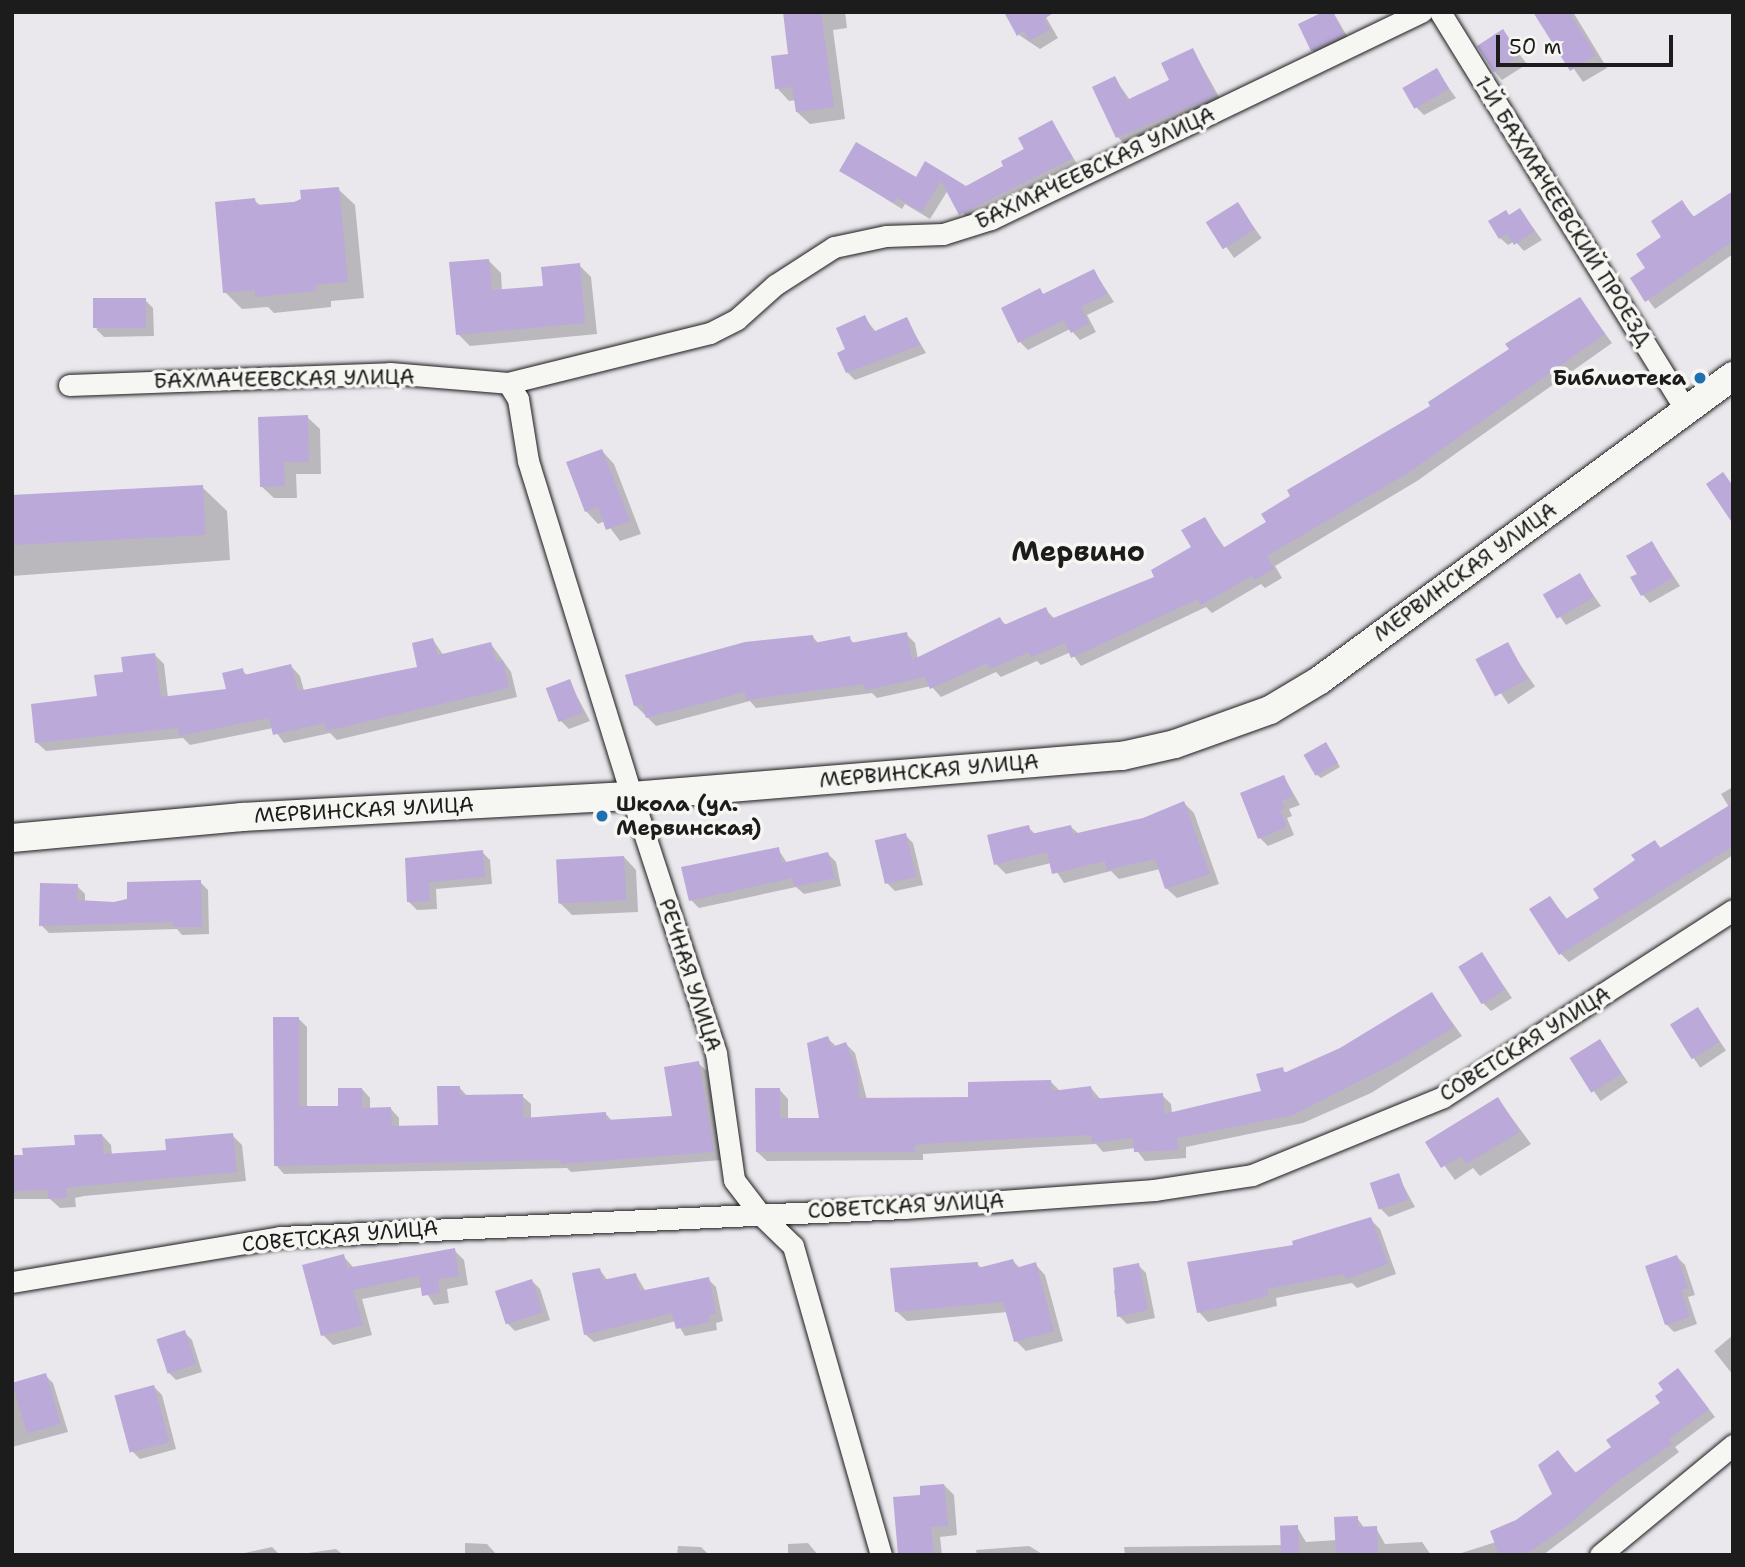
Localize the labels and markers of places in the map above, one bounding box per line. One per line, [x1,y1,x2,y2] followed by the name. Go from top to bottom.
[1553,365,1686,391] place label: Библиотека
[1692,370,1708,386] marker: Библиотека
[616,791,761,841] place label: Школа (ул. Мервинская)
[594,808,610,824] marker: Школа (ул. Мервинская)

